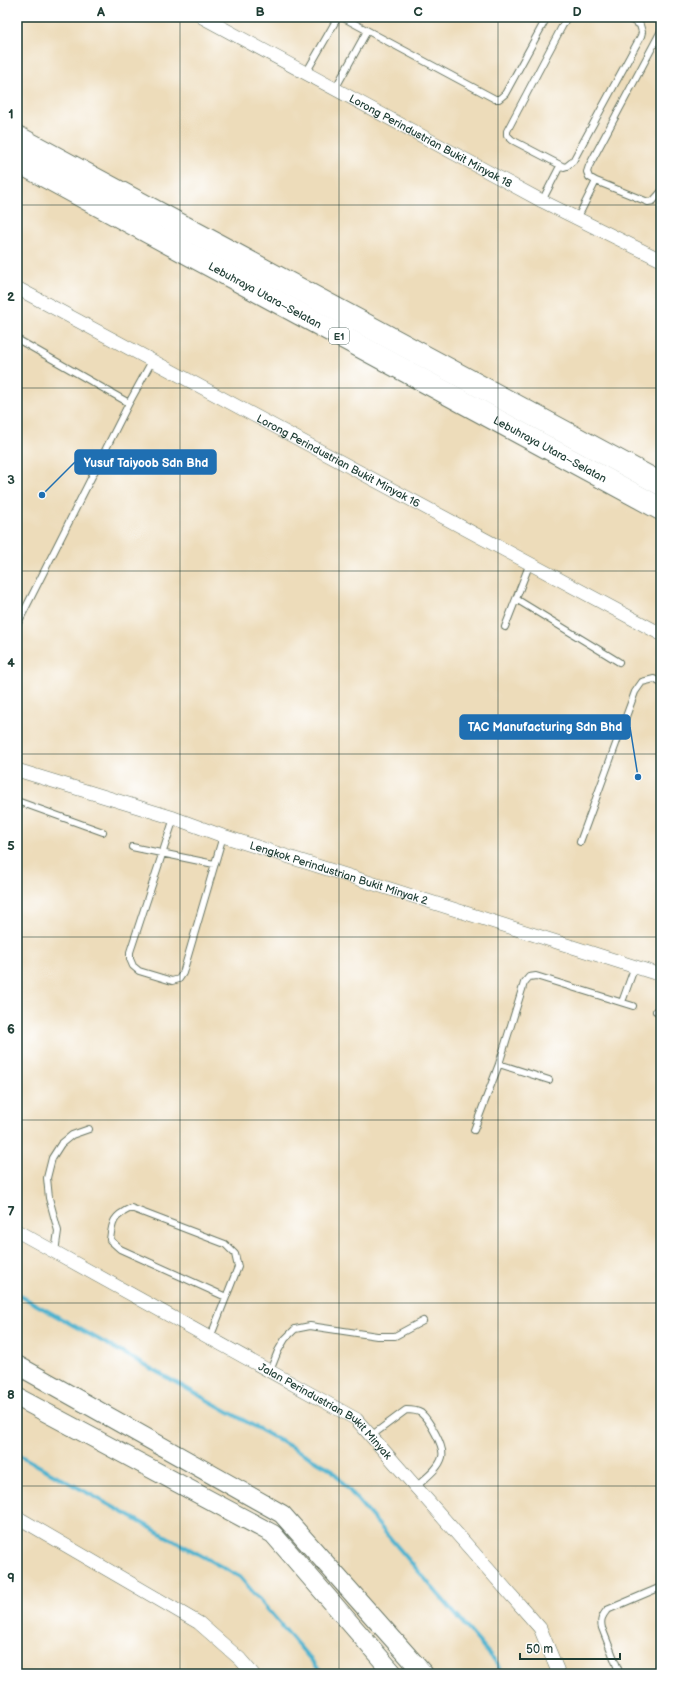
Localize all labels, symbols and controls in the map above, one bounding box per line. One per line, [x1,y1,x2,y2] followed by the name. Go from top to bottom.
[96,4,105,20] text: A
[255,4,265,20] text: B
[413,4,423,20] text: C
[572,4,582,20] text: D
[347,92,514,191] street label: Lorong Perindustrian Bukit Minyak 18
[8,106,14,122] text: 1
[206,260,324,331] street label: Lebuhraya Utara–Selatan
[7,289,15,305] text: 2
[329,328,349,344] road number: E1
[254,412,422,510] street label: Lorong Perindustrian Bukit Minyak 16
[491,414,609,485] street label: Lebuhraya Utara–Selatan
[75,450,216,474] callout: Yusuf Taiyoob Sdn Bhd
[84,456,208,471] text: Yusuf Taiyoob Sdn Bhd
[7,472,15,488] text: 3
[7,655,15,671] text: 4
[460,715,630,739] callout: TAC Manufacturing Sdn Bhd
[468,720,622,735] text: TAC Manufacturing Sdn Bhd
[7,838,15,854] text: 5
[248,839,430,908] street label: Lengkok Perindustrian Bukit Minyak 2
[7,1021,15,1037] text: 6
[7,1204,15,1220] text: 7
[256,1360,395,1462] street label: Jalan Perindustrian Bukit Minyak
[7,1387,15,1403] text: 8
[7,1570,15,1586] text: 9
[520,1635,620,1661] scale bar
[526,1642,553,1657] text: 50 m

